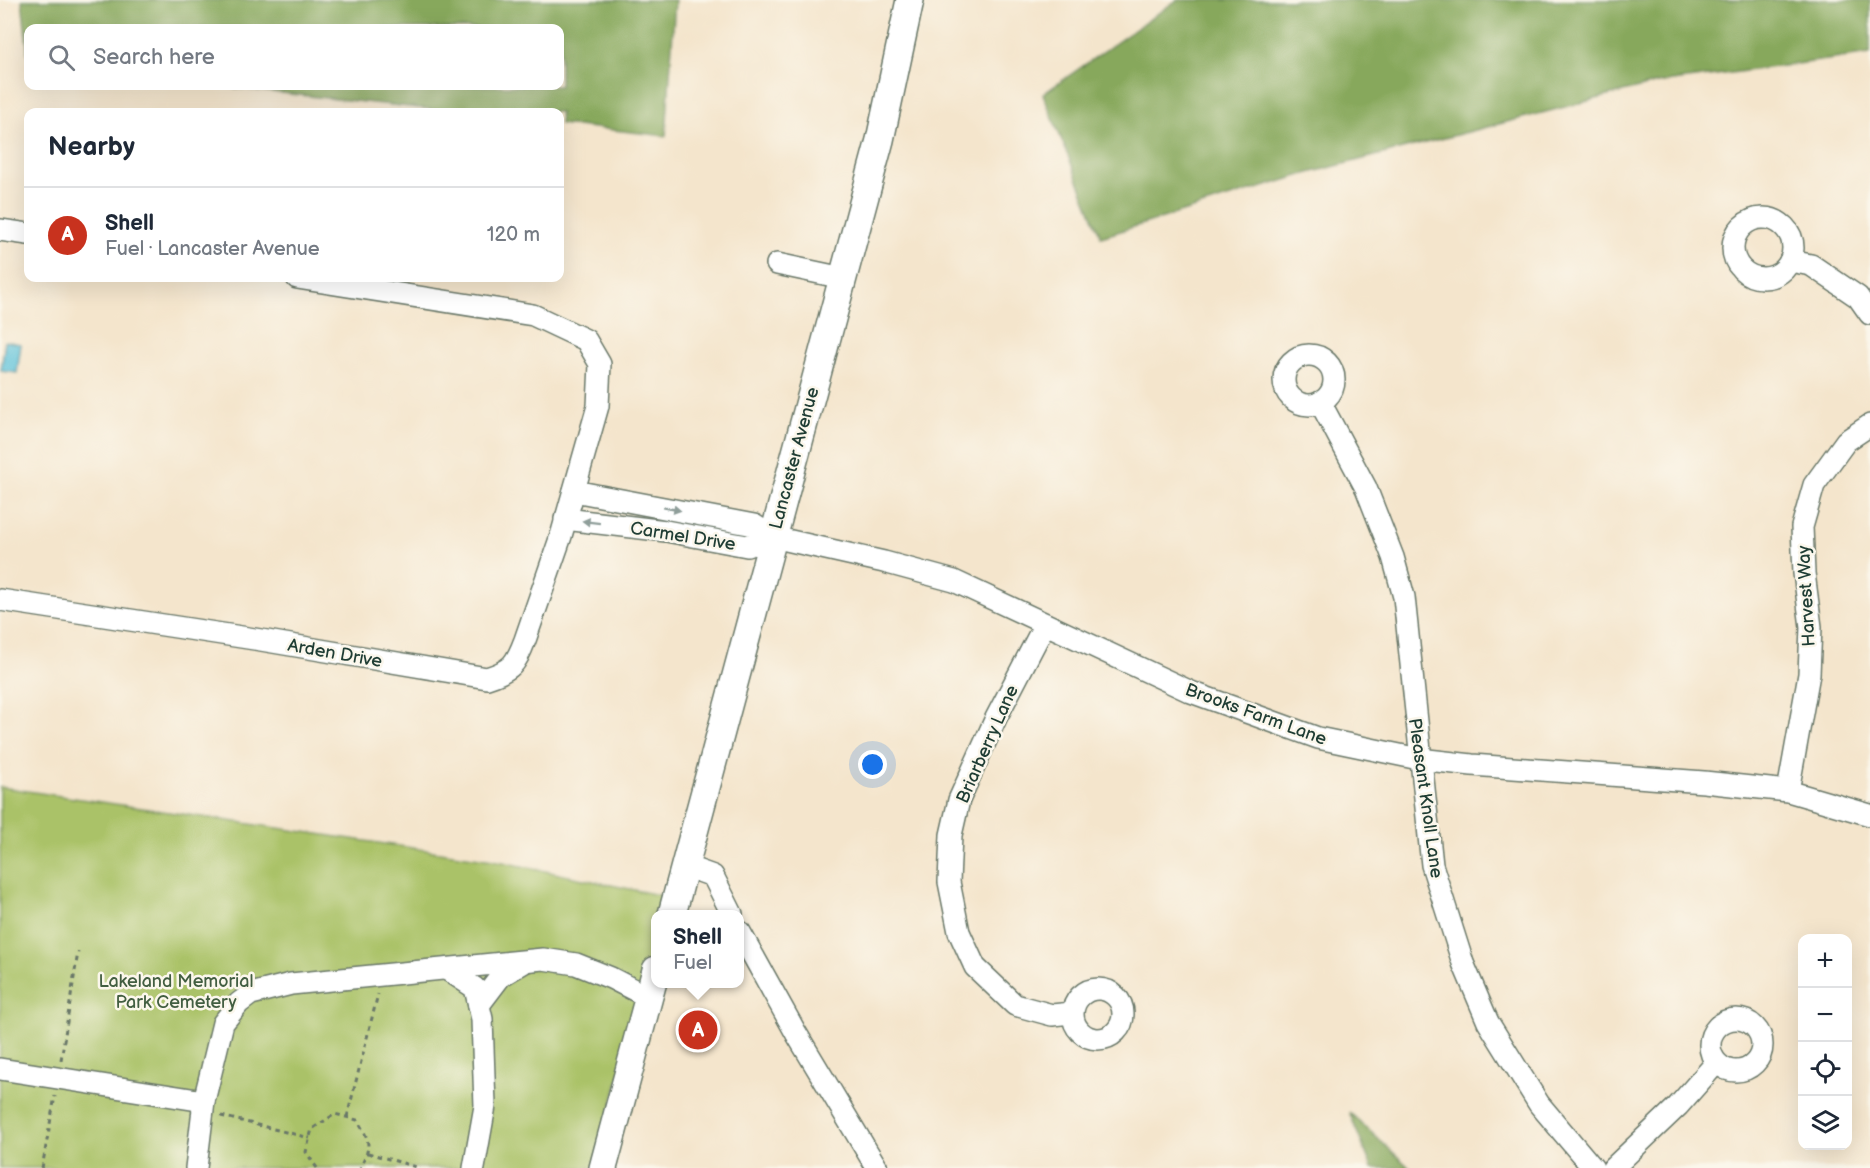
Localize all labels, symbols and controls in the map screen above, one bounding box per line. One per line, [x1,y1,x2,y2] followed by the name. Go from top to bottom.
[24,24,564,90] search box
[45,41,78,74] icon: search
[93,44,215,71] text: Search here
[48,132,135,163] text: Nearby
[105,210,154,237] text: Shell
[61,223,74,247] text: A
[487,223,540,247] text: 120 m
[105,237,320,261] text: Fuel · Lancaster Avenue
[765,384,824,531] street label: Lancaster Avenue
[663,505,682,514] one-way arrow
[582,518,601,527] one-way arrow
[629,518,737,555] street label: Carmel Drive
[1793,544,1820,647] street label: Harvest Way
[286,635,384,672] street label: Arden Drive
[1182,679,1330,750] street label: Brooks Farm Lane
[952,682,1023,807] street label: Briarberry Lane
[1404,717,1447,880] street label: Pleasant Knoll Lane
[858,750,887,779] your location
[651,910,744,988] popup
[673,924,722,951] text: Shell
[1798,934,1852,1150] map controls
[1798,934,1852,988] button: +
[673,951,712,975] text: Fuel
[99,971,253,1013] park label: Lakeland Memorial Park Cemetery
[1798,988,1852,1042] button: −
[678,1008,718,1052] pin: A
[1798,1042,1852,1096] button: locate
[1798,1096,1852,1150] button: layers

